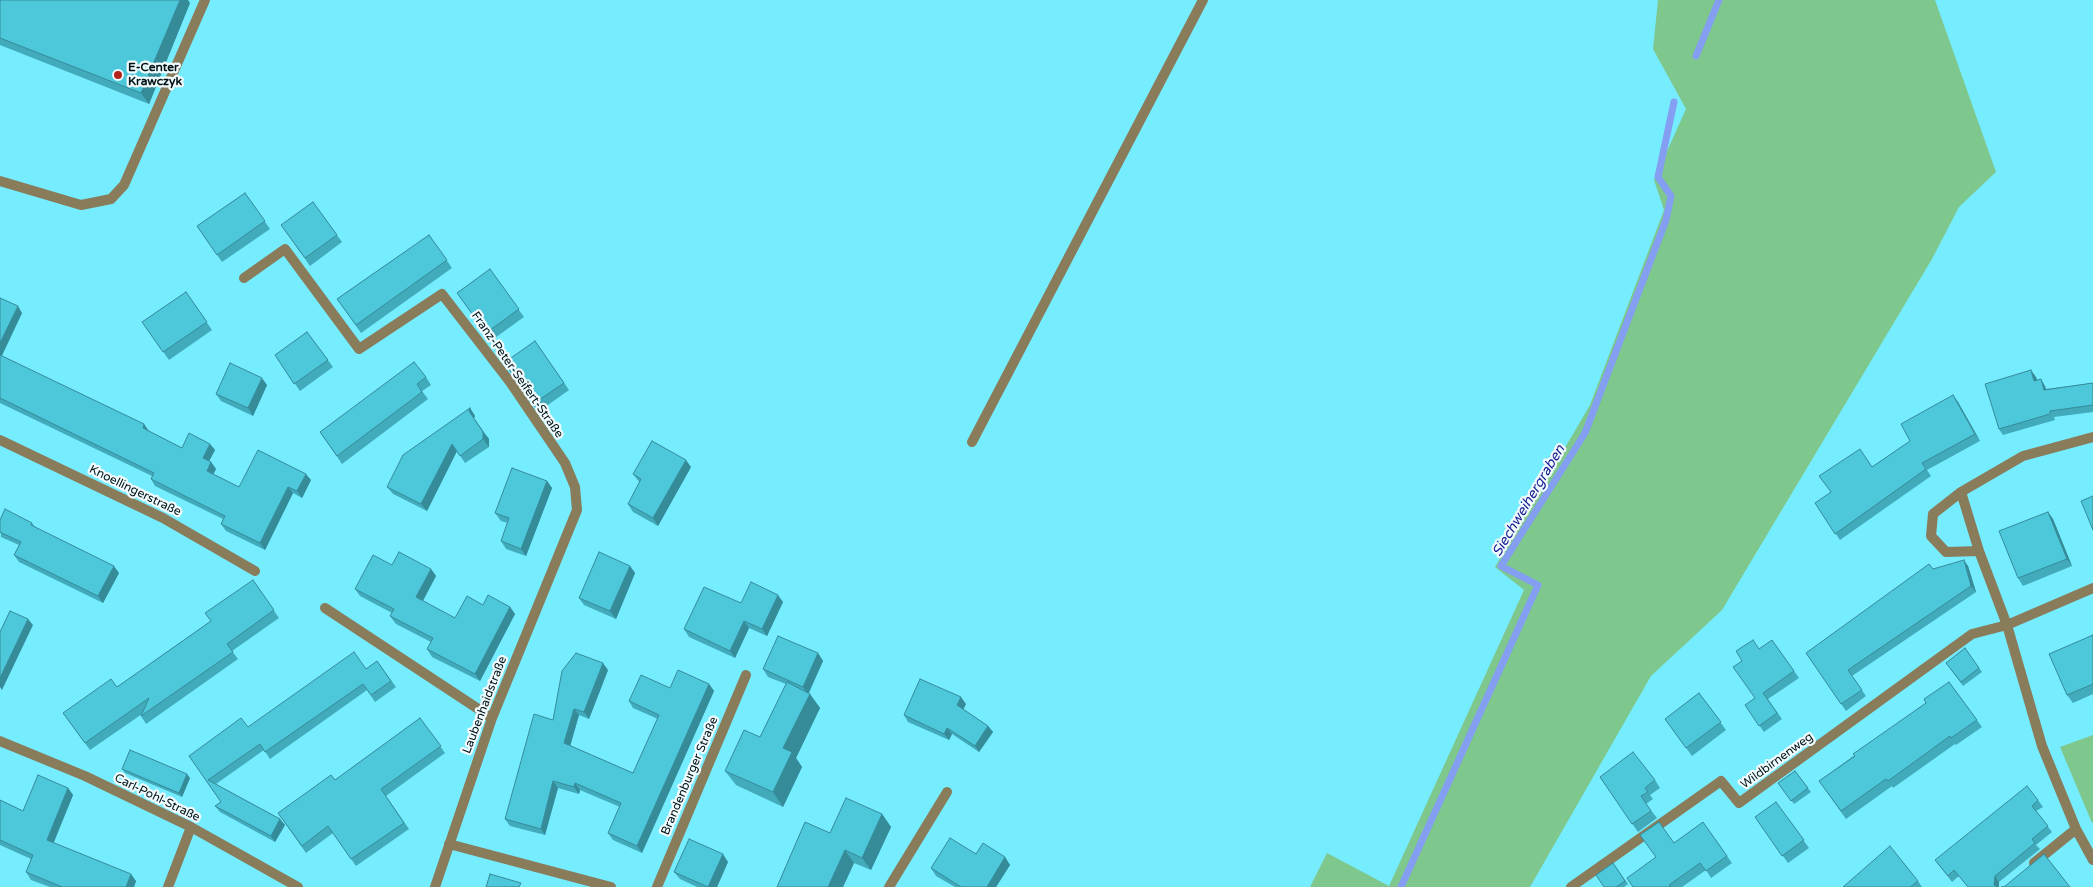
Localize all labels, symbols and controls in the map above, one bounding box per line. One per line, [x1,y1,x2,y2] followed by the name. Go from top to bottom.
[128,61,182,89] place label: E-Center Krawczyk
[112,69,124,81] marker: E-Center Krawczyk
[468,309,566,441] street label: Franz-Peter-Seifert-Straße
[1489,442,1569,560] water label: Siechweihergraben
[87,463,183,519] street label: Knoellingerstraße
[460,654,510,756] street label: Laubenhaidstraße
[659,715,721,837] street label: Brandenburger Straße
[1738,730,1816,792] street label: Wildbirnenweg
[112,771,202,825] street label: Carl-Pohl-Straße

